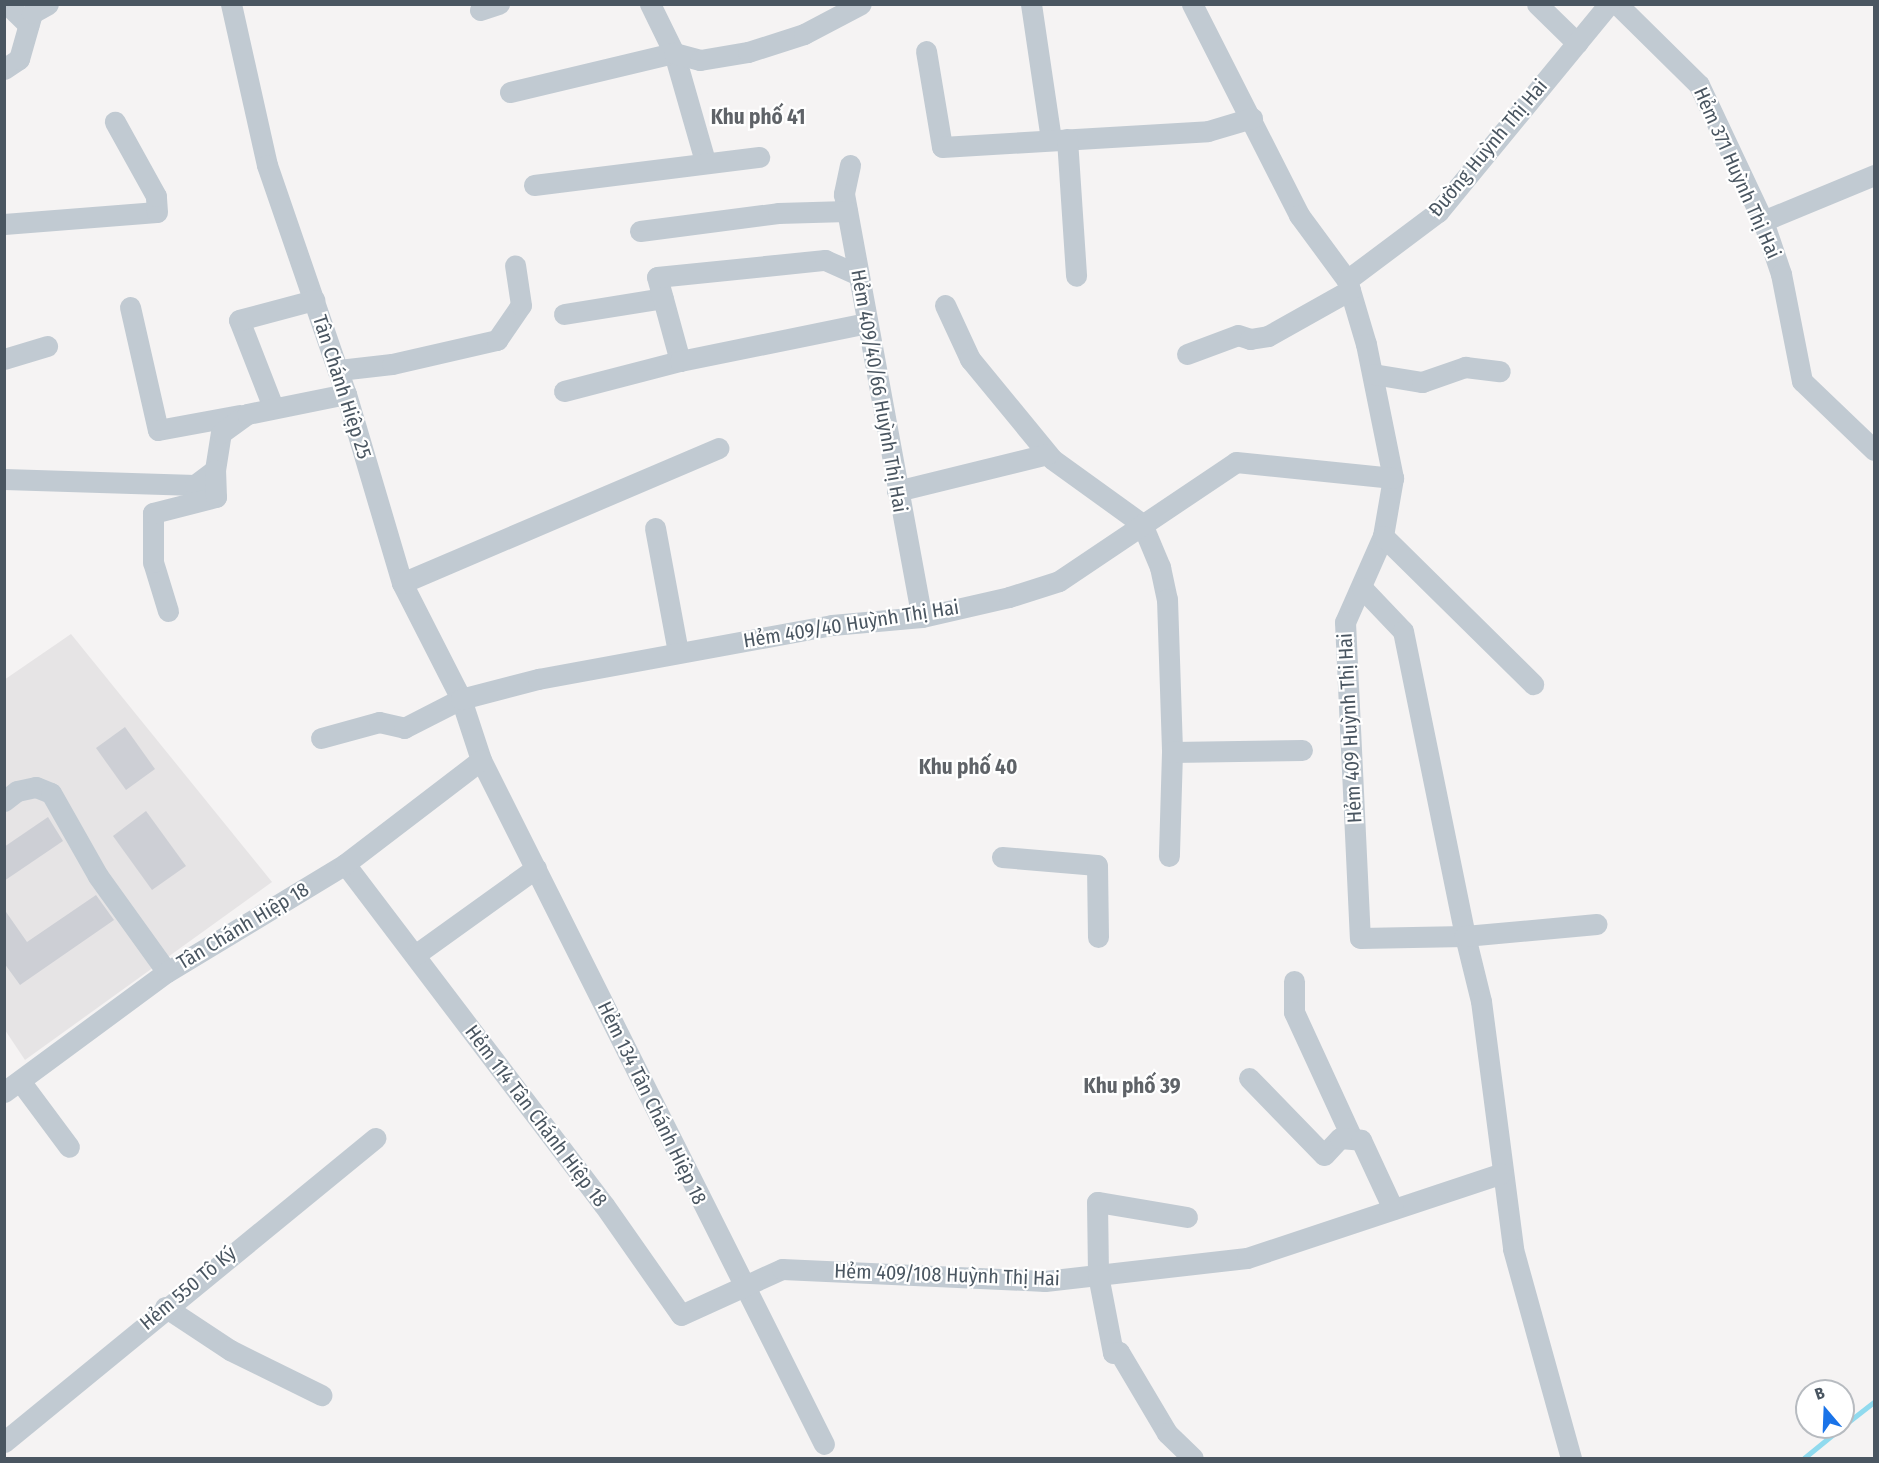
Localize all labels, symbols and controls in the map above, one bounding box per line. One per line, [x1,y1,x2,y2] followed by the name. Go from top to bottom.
[1424,74,1552,222] street label: Đường Huỳnh Thị Hai
[1688,84,1786,262] street label: Hẻm 371 Huỳnh Thị Hai
[711,104,805,130] district label: Khu phố 41
[846,268,912,514] street label: Hẻm 409/40/66 Huỳnh Thị Hai
[307,312,377,462] street label: Tân Chánh Hiệp 25
[742,595,960,653] street label: Hẻm 409/40 Huỳnh Thị Hai
[1333,632,1367,824] street label: Hẻm 409 Huỳnh Thị Hai
[919,754,1017,780] district label: Khu phố 40
[173,877,313,975] street label: Tân Chánh Hiệp 18
[592,998,712,1208] street label: Hẻm 134 Tân Chánh Hiệp 18
[460,1020,612,1212] street label: Hẻm 114 Tân Chánh Hiệp 18
[1083,1073,1181,1099] district label: Khu phố 39
[135,1241,241,1335] street label: Hẻm 550 Tô Ký
[834,1259,1060,1291] street label: Hẻm 409/108 Huỳnh Thị Hai
[1795,1379,1855,1439] north arrow
[1812,1383,1827,1404] text: B

